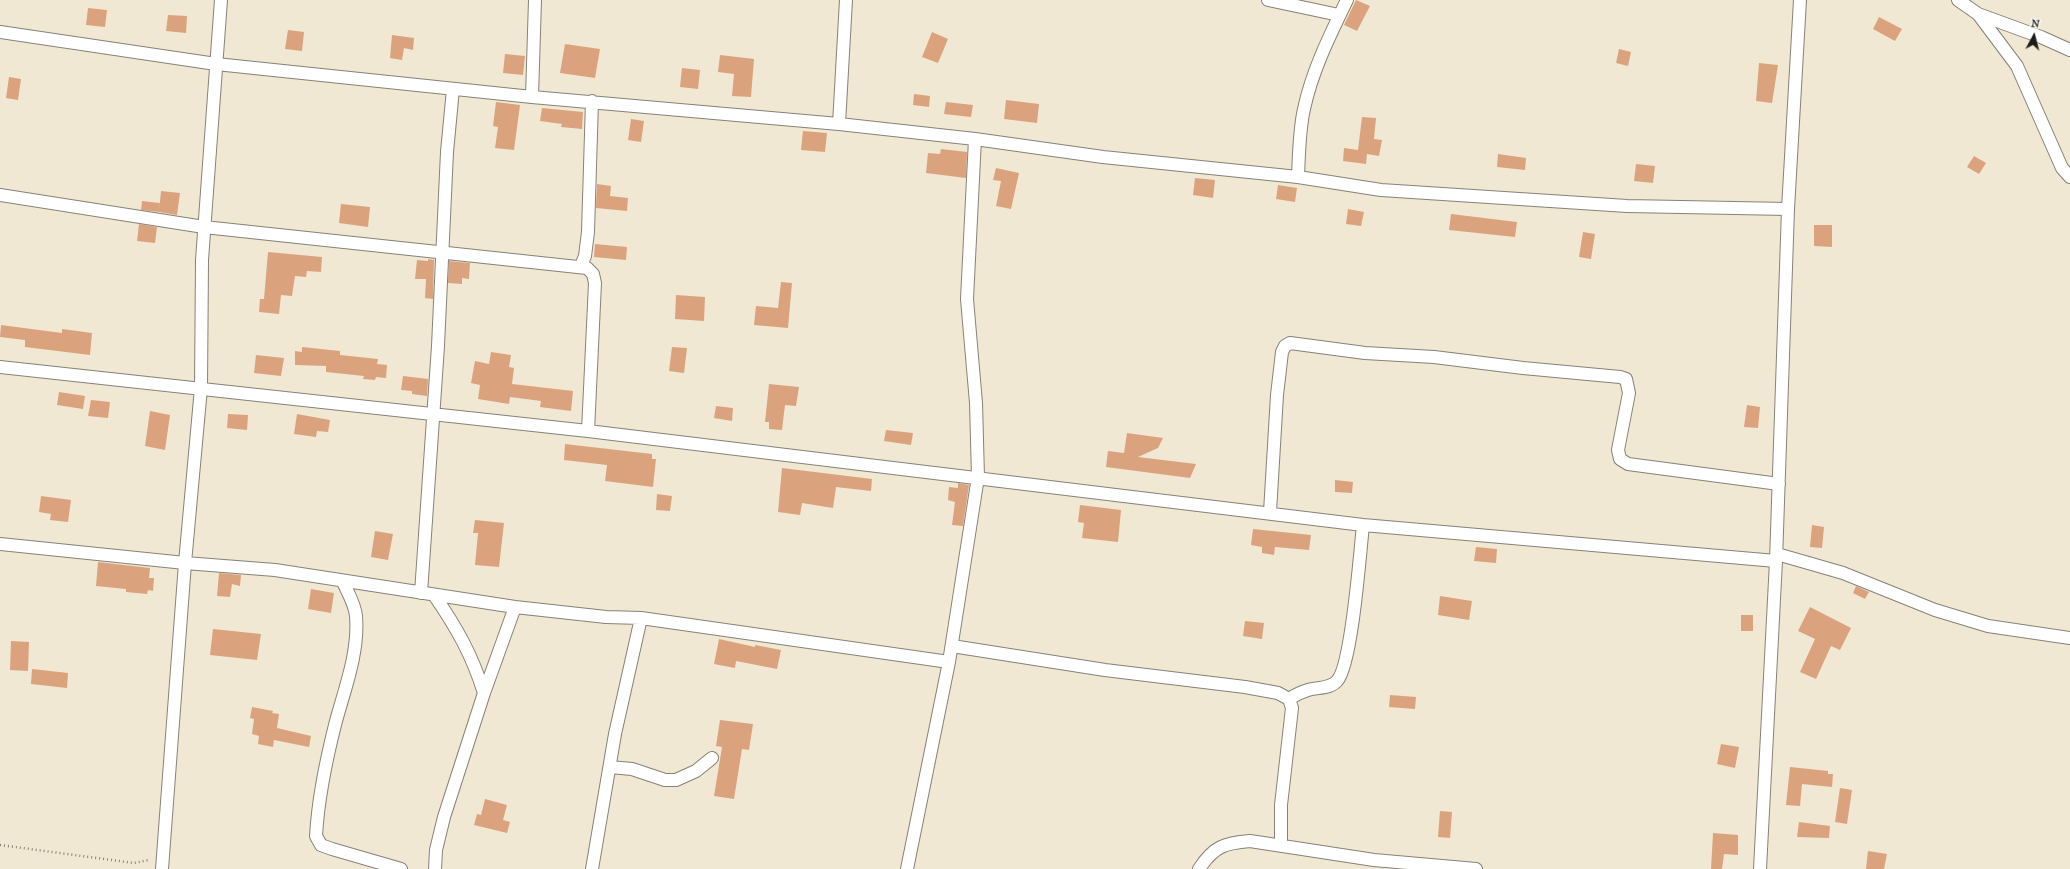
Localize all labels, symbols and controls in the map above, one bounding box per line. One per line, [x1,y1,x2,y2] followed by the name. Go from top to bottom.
[2014,16,2054,56] north arrow
[2031,17,2040,31] text: N

